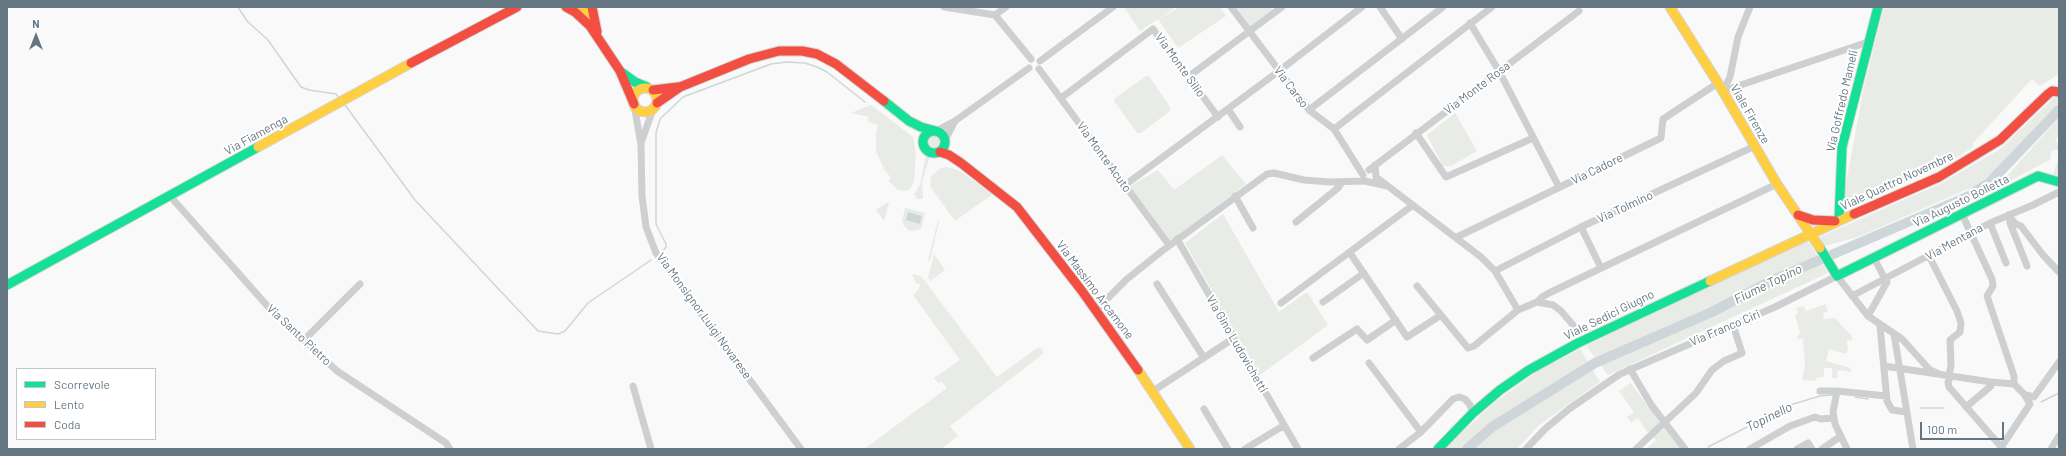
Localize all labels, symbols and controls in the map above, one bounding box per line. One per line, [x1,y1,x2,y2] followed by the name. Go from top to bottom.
[16,16,56,56] north arrow
[32,17,40,30] text: N
[1152,30,1208,100] street label: Via Monte Silio
[1823,49,1861,153] street label: Via Goffredo Mameli
[1441,58,1513,118] street label: Via Monte Rosa
[1271,63,1311,111] street label: Via Carso
[1727,82,1773,146] street label: Viale Firenze
[222,112,290,158] street label: Via Fiamenga
[1074,119,1134,195] street label: Via Monte Acuto
[1838,149,1956,213] street label: Viale Quattro Novembre
[1569,150,1625,188] street label: Via Cadore
[1911,172,2011,230] street label: Via Augusto Bolletta
[1595,188,1655,226] street label: Via Tolmino
[1923,220,1985,264] street label: Via Mentana
[1053,238,1137,342] street label: Via Massimo Arcamone
[653,250,755,382] street label: Via Monsignor Luigi Novarese
[1731,261,1805,307] water label: Fiume Topino
[1561,287,1657,343] street label: Viale Sedici Giugno
[1203,293,1271,395] street label: Via Gino Ludovichetti
[264,301,334,369] street label: Via Santo Pietro
[1688,307,1762,349] street label: Via Franco Ciri
[16,368,156,440] legend
[54,377,110,391] text: Scorrevole
[54,397,84,411] text: Lento
[1743,399,1795,435] water label: Topinello
[1922,414,2006,440] scale bar
[54,417,81,431] text: Coda
[1927,422,1957,436] text: 100 m

